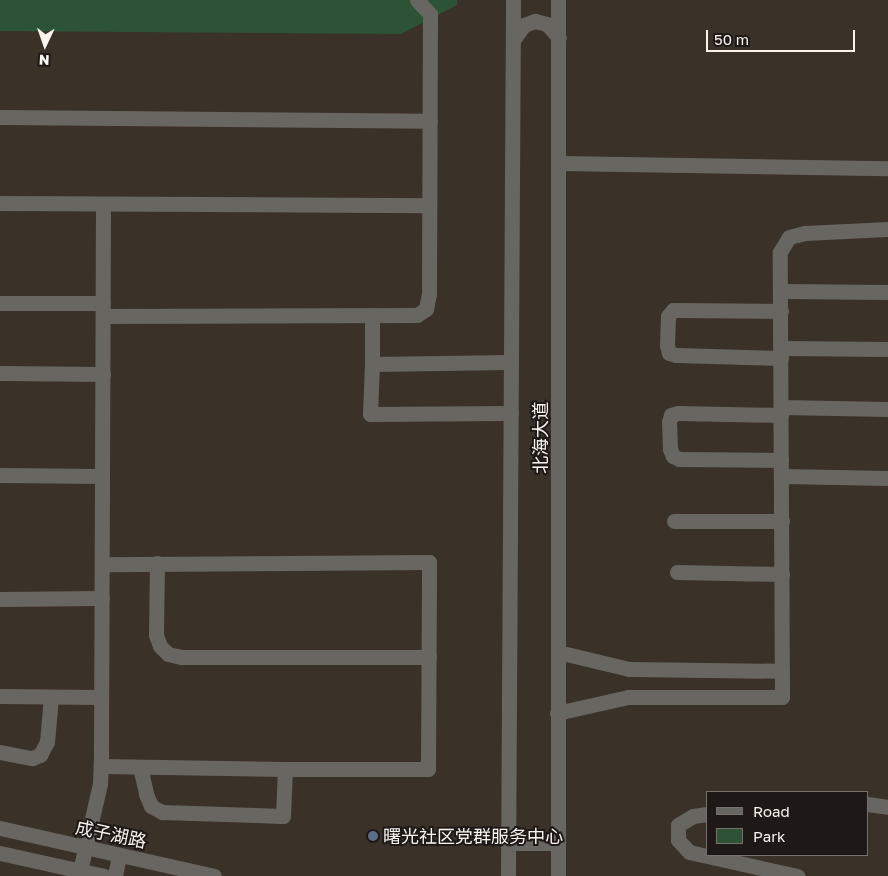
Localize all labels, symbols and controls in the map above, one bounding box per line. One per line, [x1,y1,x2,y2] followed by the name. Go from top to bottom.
[20,20,70,70] north arrow
[708,20,857,52] scale bar
[714,30,749,48] text: 50 m
[38,52,50,69] text: N
[529,402,551,474] street label: 北海大道
[706,791,868,856] legend
[753,802,790,820] text: Road
[74,816,148,852] street label: 成子湖路
[383,825,563,847] place label: 曙光社区党群服务中心
[753,827,785,845] text: Park
[367,830,379,842] marker: 曙光社区党群服务中心

